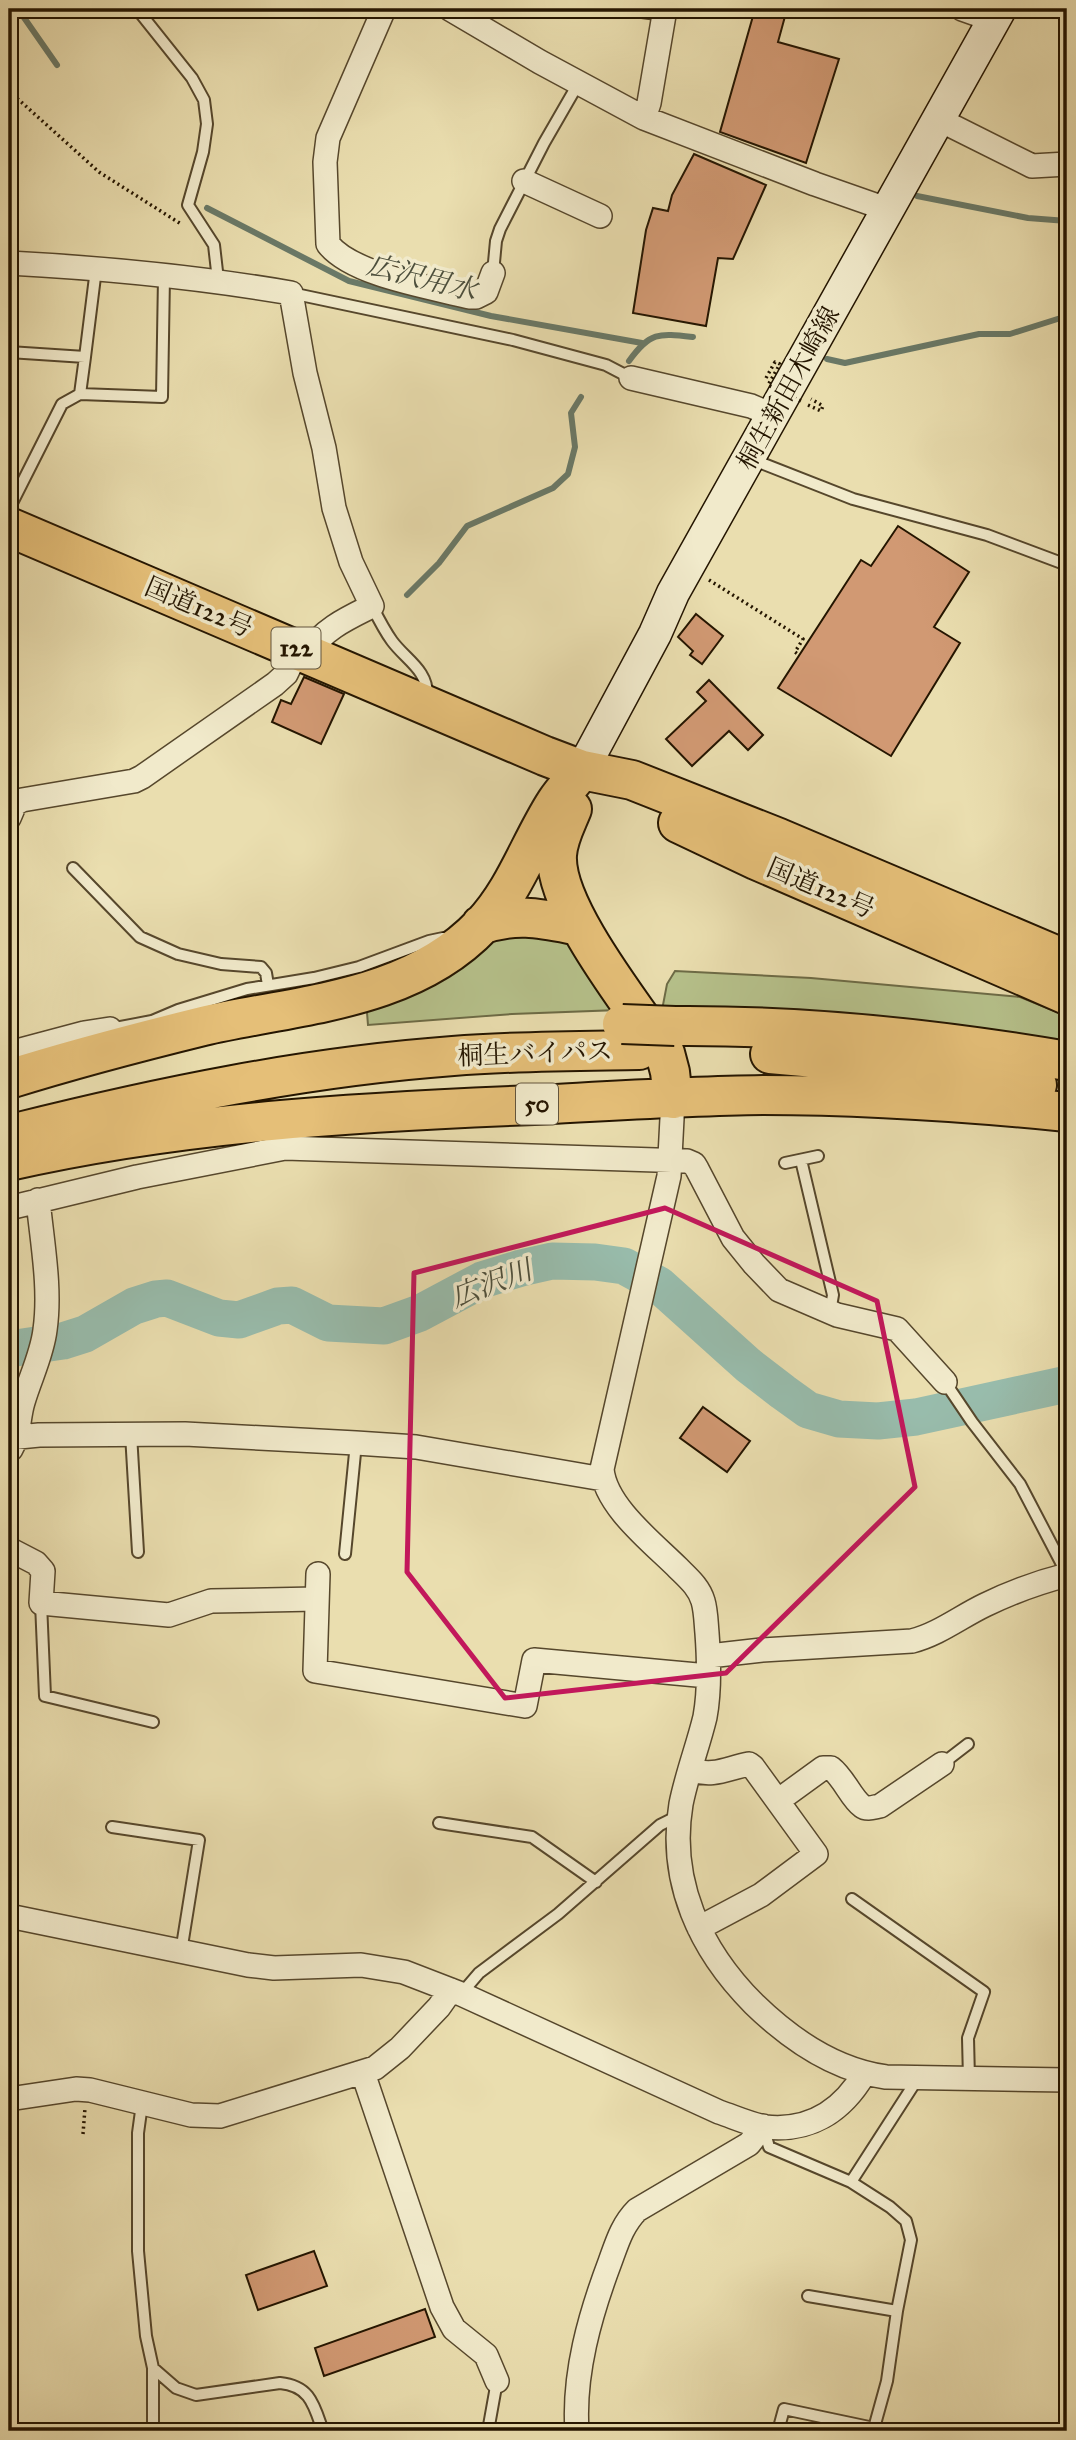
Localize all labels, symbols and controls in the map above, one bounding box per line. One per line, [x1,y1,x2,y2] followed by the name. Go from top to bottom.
[363,247,483,309] water label: 広沢用水
[730,301,846,475] street label: 桐生新田木崎線
[140,570,258,644] street label: 国道122号
[272,628,320,668] road number: 122
[762,851,880,925] street label: 国道122号
[457,1034,613,1072] street label: 桐生バイパス
[516,1084,558,1124] road number: 50
[446,1251,539,1315] water label: 広沢川

